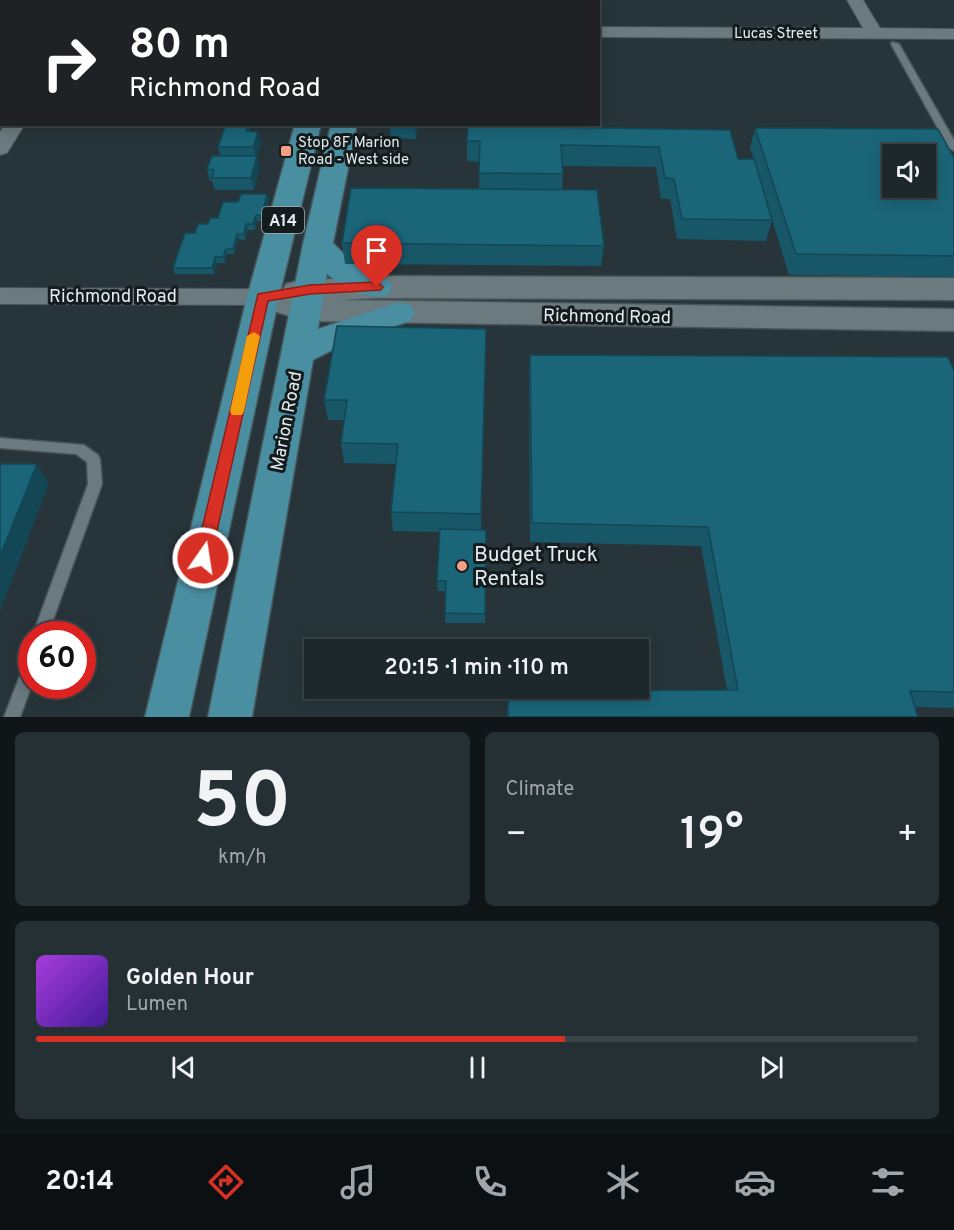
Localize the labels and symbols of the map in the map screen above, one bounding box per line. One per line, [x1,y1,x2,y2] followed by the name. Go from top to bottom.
[734,25,818,44] street label: Lucas Street
[298,134,409,170] place label: Stop 8F Marion Road - West side
[279,144,293,158] marker: Stop 8F Marion Road - West side
[262,207,304,233] road number: A14
[351,225,402,287] pin
[49,286,177,309] street label: Richmond Road
[543,305,671,330] street label: Richmond Road
[267,369,308,473] street label: Marion Road
[171,526,235,590] position arrow
[474,542,598,593] place label: Budget Truck Rentals
[455,559,469,573] marker: Budget Truck Rentals
[18,621,96,699] speed limit sign: 60

